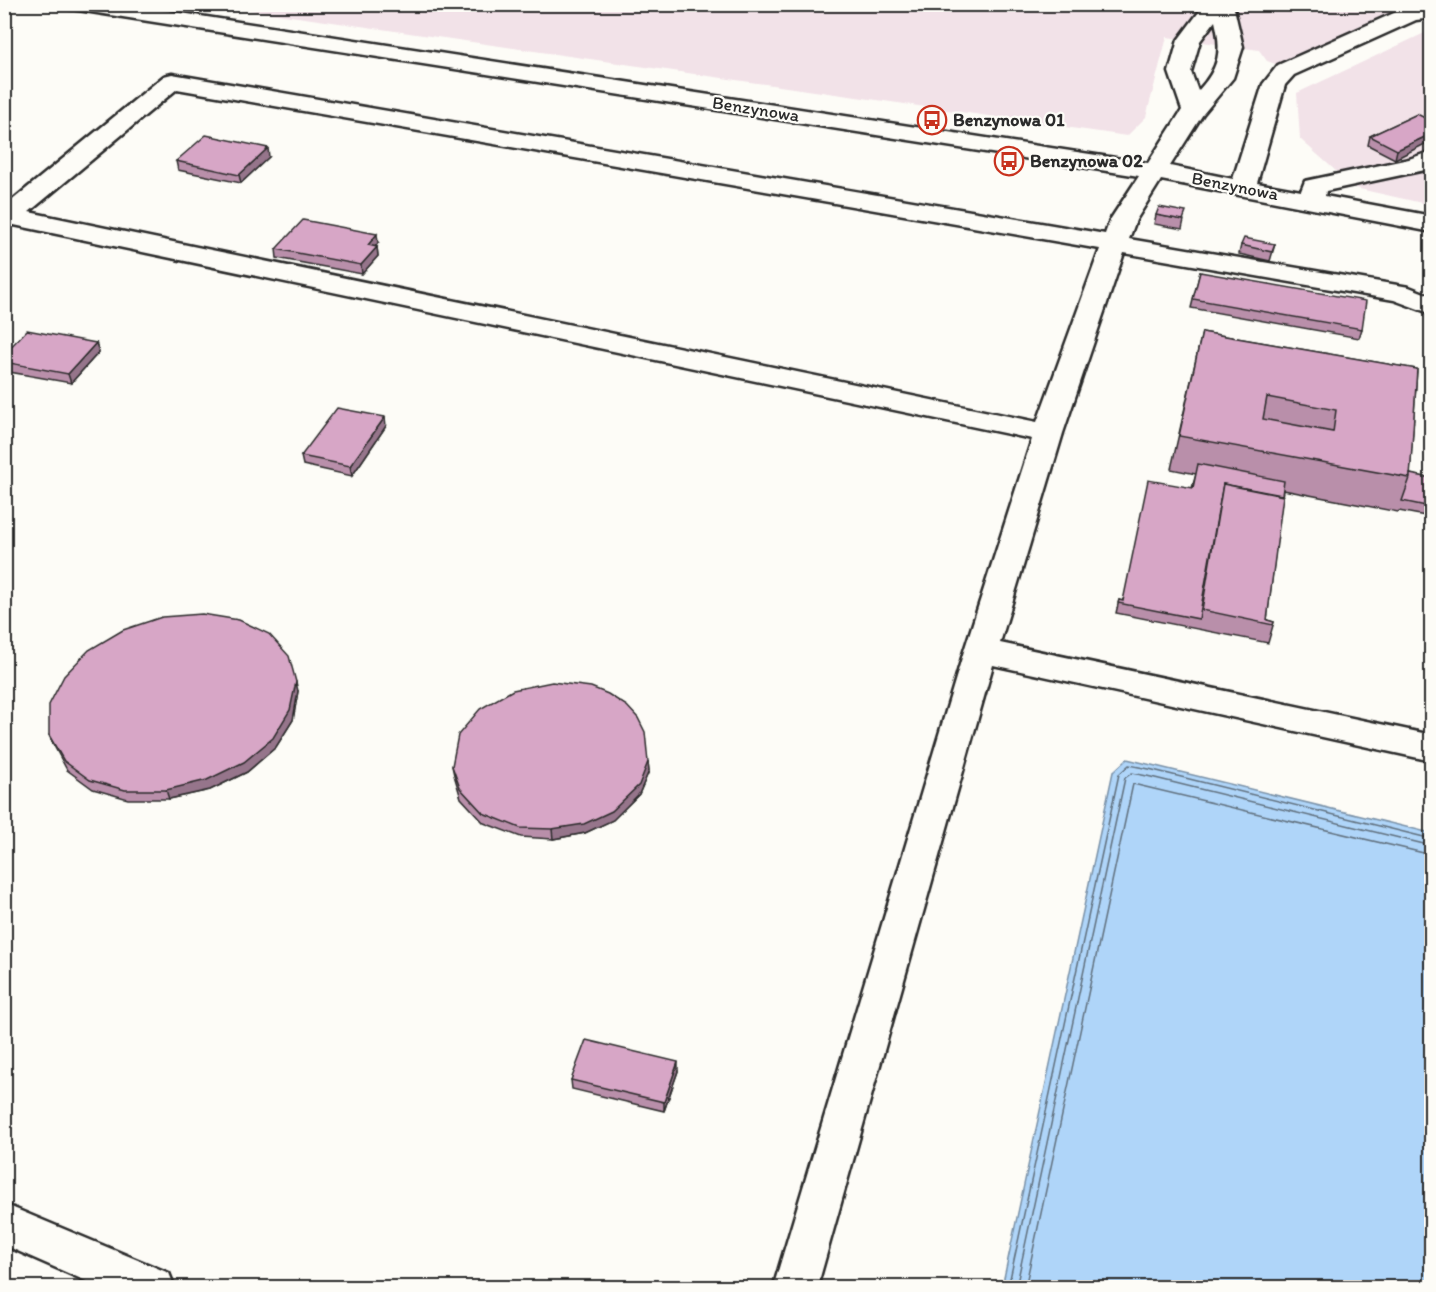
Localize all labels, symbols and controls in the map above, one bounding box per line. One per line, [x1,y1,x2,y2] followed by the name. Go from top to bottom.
[711,91,802,127] street label: Benzynowa
[916,104,948,136] bus stop icon: Benzynowa 01
[953,109,1065,131] place label: Benzynowa 01
[993,145,1025,177] bus stop icon: Benzynowa 02
[1030,150,1143,172] place label: Benzynowa 02
[1190,167,1281,205] street label: Benzynowa

